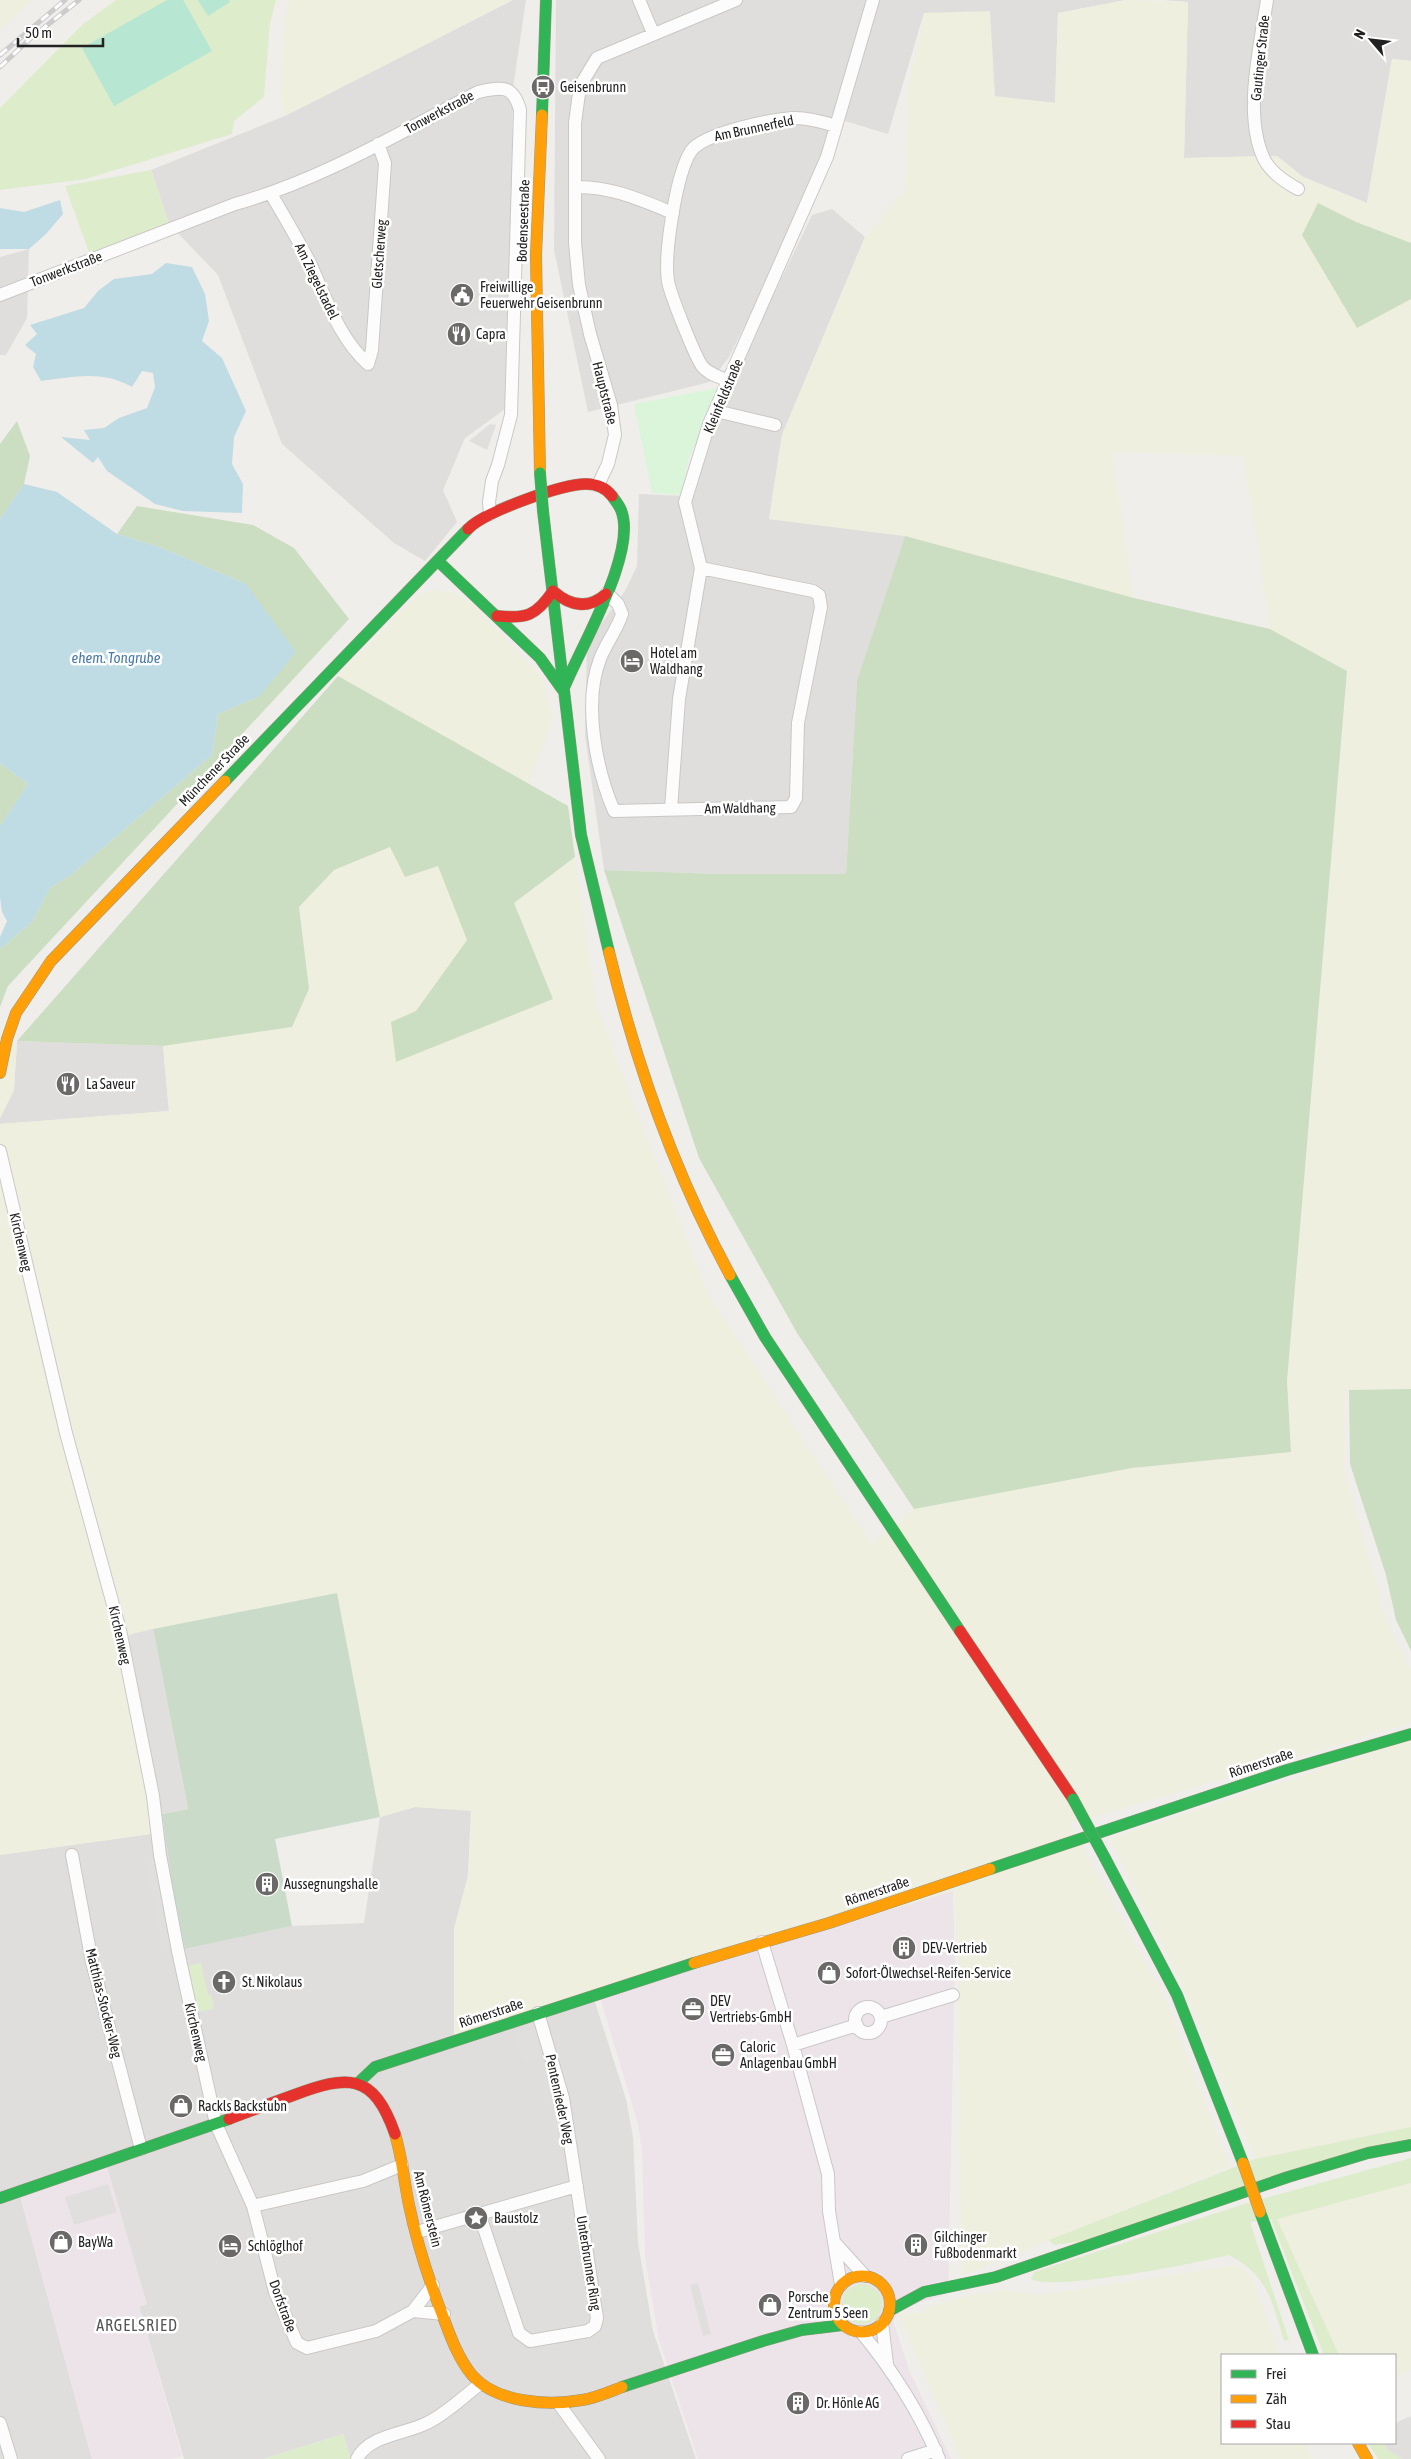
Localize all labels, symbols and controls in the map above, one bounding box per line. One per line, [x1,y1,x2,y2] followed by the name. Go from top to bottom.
[1248,14,1272,102] street label: Gautinger Straße
[18,15,102,47] scale bar
[1346,15,1396,65] north arrow
[25,24,52,41] text: 50 m
[1351,26,1369,41] text: N
[530,74,556,100] bus stop icon: Geisenbrunn
[560,79,626,95] place label: Geisenbrunn
[402,87,476,137] street label: Tonwerkstraße
[713,112,795,144] street label: Am Brunnerfeld
[514,179,532,263] street label: Bodenseestraße
[369,219,389,289] street label: Gletscherweg
[292,240,342,322] street label: Am Ziegelstadel
[28,248,104,290] street label: Tonwerkstraße
[480,279,603,311] place label: Freiwillige Feuerwehr Geisenbrunn
[449,282,475,308] public building icon: Freiwillige Feuerwehr Geisenbrunn
[446,321,472,347] restaurant icon: Capra
[476,326,506,342] place label: Capra
[700,356,746,436] street label: Kleinfeldstraße
[589,360,621,426] street label: Hauptstraße
[650,645,703,677] place label: Hotel am Waldhang
[619,648,645,674] hotel icon: Hotel am Waldhang
[71,649,161,666] water label: ehem. Tongrube
[176,731,252,809] street label: Münchener Straße
[704,799,776,817] street label: Am Waldhang
[55,1071,81,1097] restaurant icon: La Saveur
[86,1076,136,1092] place label: La Saveur
[6,1211,36,1273] street label: Kirchenweg
[105,1604,135,1666] street label: Kirchenweg
[1227,1745,1295,1781] street label: Römerstraße
[254,1871,280,1897] building icon: Aussegnungshalle
[843,1873,911,1909] street label: Römerstraße
[284,1876,378,1892] place label: Aussegnungshalle
[891,1935,917,1961] building icon: DEV-Vertrieb
[922,1940,988,1956] place label: DEV-Vertrieb
[83,1947,125,2059] street label: Matthias-Stocker-Weg
[816,1960,842,1986] shop icon: Sofort-Ölwechsel-Reifen-Service
[846,1965,1011,1981] place label: Sofort-Ölwechsel-Reifen-Service
[211,1969,237,1995] church icon: St. Nikolaus
[242,1974,302,1990] place label: St. Nikolaus
[710,1993,792,2025] place label: DEV Vertriebs-GmbH
[457,1995,525,2031] street label: Römerstraße
[680,1996,706,2022] office icon: DEV Vertriebs-GmbH
[181,2001,211,2063] street label: Kirchenweg
[740,2039,837,2071] place label: Caloric Anlagenbau GmbH
[710,2042,736,2068] office icon: Caloric Anlagenbau GmbH
[543,2052,577,2146] street label: Pentenrieder Weg
[168,2093,194,2119] shop icon: Rackls Backstubn
[198,2098,287,2114] place label: Rackls Backstubn
[411,2169,445,2249] street label: Am Römerstein
[463,2205,489,2231] place icon: Baustolz
[494,2210,538,2226] place label: Baustolz
[574,2214,604,2312] street label: Unterbrunner Ring
[48,2229,74,2255] shop icon: BayWa
[934,2229,1017,2261] place label: Gilchinger Fußbodenmarkt
[903,2232,929,2258] building icon: Gilchinger Fußbodenmarkt
[217,2233,243,2259] hotel icon: Schlöglhof
[78,2234,113,2250] place label: BayWa
[248,2238,303,2254] place label: Schlöglhof
[266,2278,300,2334] street label: Dorfstraße
[788,2289,868,2321] place label: Porsche Zentrum 5 Seen
[757,2292,783,2318] shop icon: Porsche Zentrum 5 Seen
[96,2316,178,2334] district label: ARGELSRIED
[1221,2354,1396,2444] legend
[1266,2365,1286,2382] text: Frei
[785,2390,811,2416] building icon: Dr. Hönle AG
[1266,2390,1287,2407] text: Zäh
[816,2395,879,2411] place label: Dr. Hönle AG
[1266,2415,1291,2432] text: Stau

